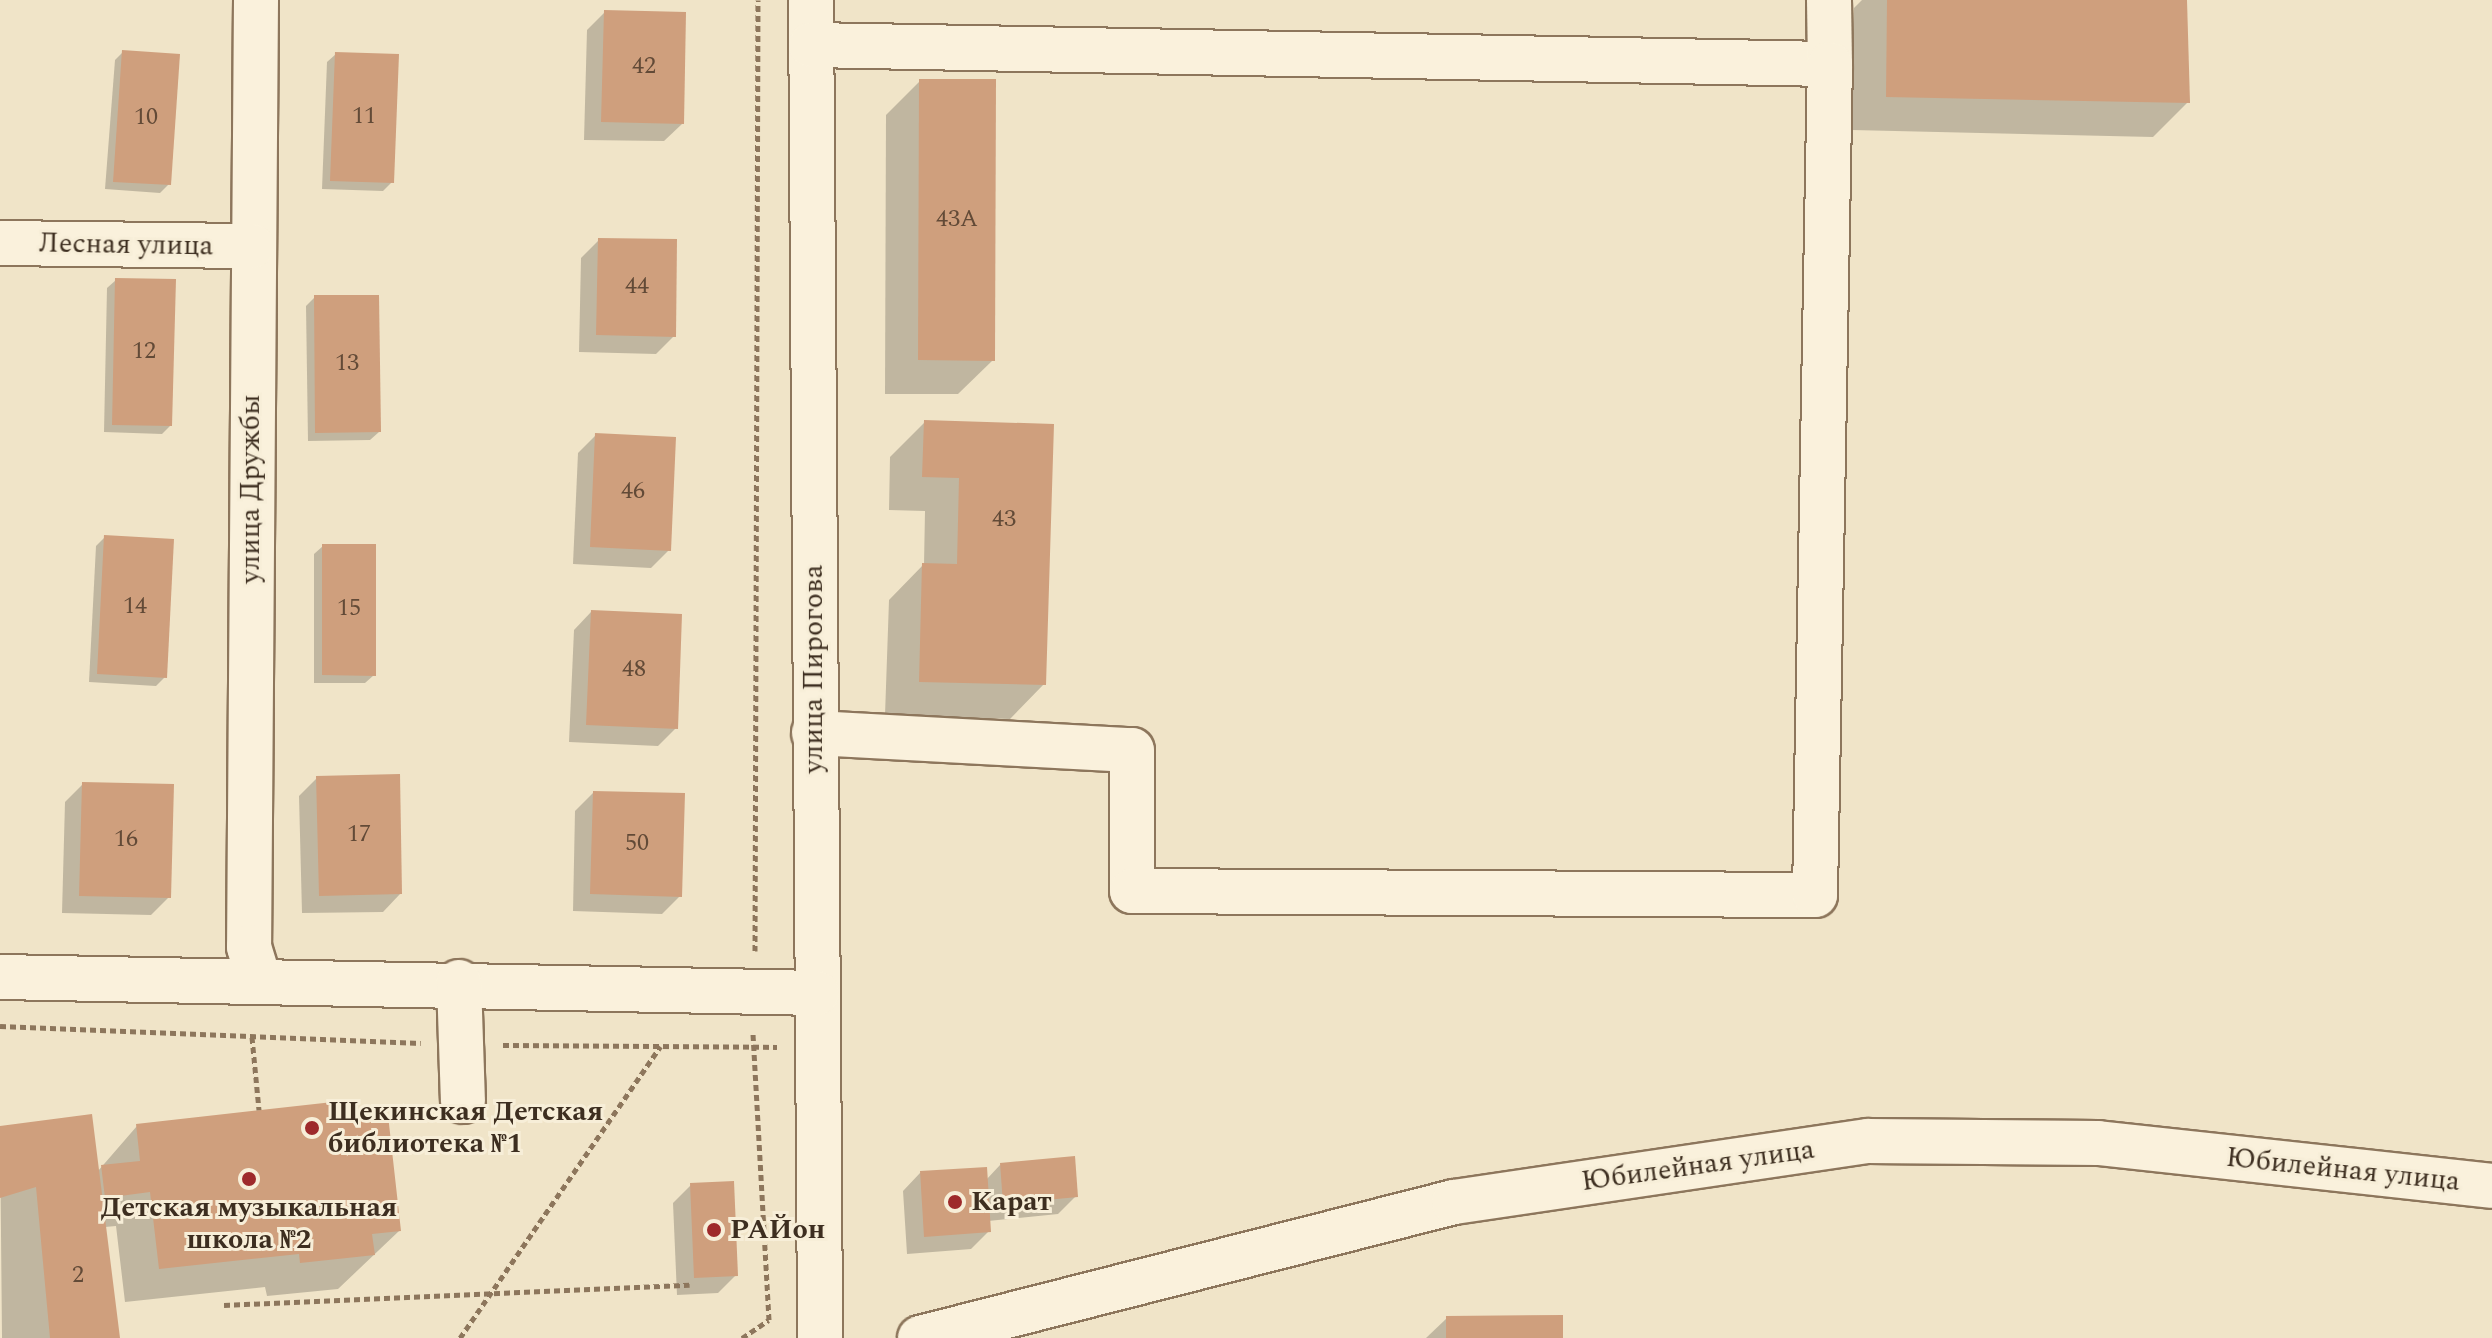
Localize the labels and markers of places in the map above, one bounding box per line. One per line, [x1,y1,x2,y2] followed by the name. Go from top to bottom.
[328,1095,603,1161] place label: Щекинская Детская библиотека №1
[303,1119,321,1137] marker: Щекинская Детская библиотека №1
[240,1170,258,1188] marker: Детская музыкальная школа №2
[971,1185,1052,1219] place label: Карат
[101,1191,397,1257] place label: Детская музыкальная школа №2
[946,1193,964,1211] marker: Карат
[730,1213,825,1247] place label: РАЙон
[705,1221,723,1239] marker: РАЙон

